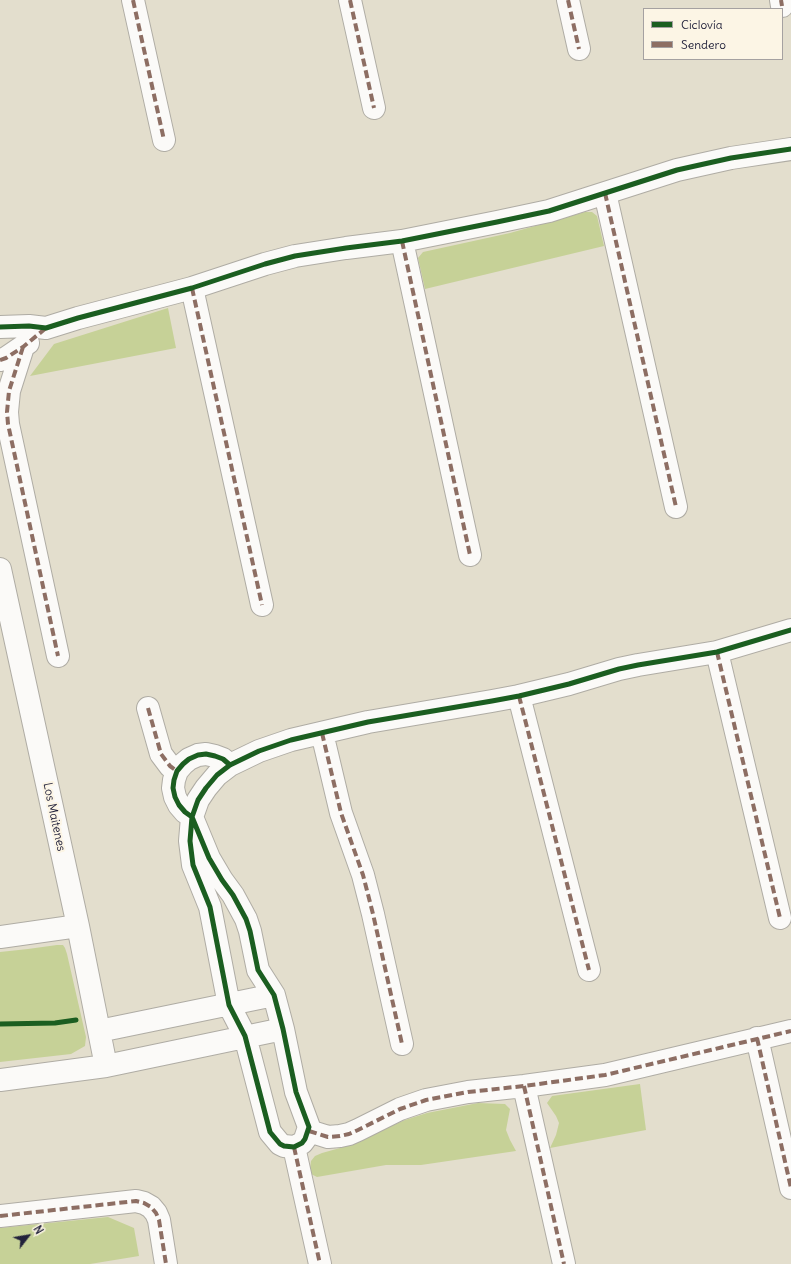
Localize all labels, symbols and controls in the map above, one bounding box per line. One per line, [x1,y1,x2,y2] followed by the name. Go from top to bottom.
[643,8,783,60] legend
[681,17,722,32] text: Ciclovía
[681,37,726,52] text: Sendero
[40,781,68,853] street label: Los Maitenes
[8,1216,48,1256] north arrow
[30,1223,46,1237] text: N

